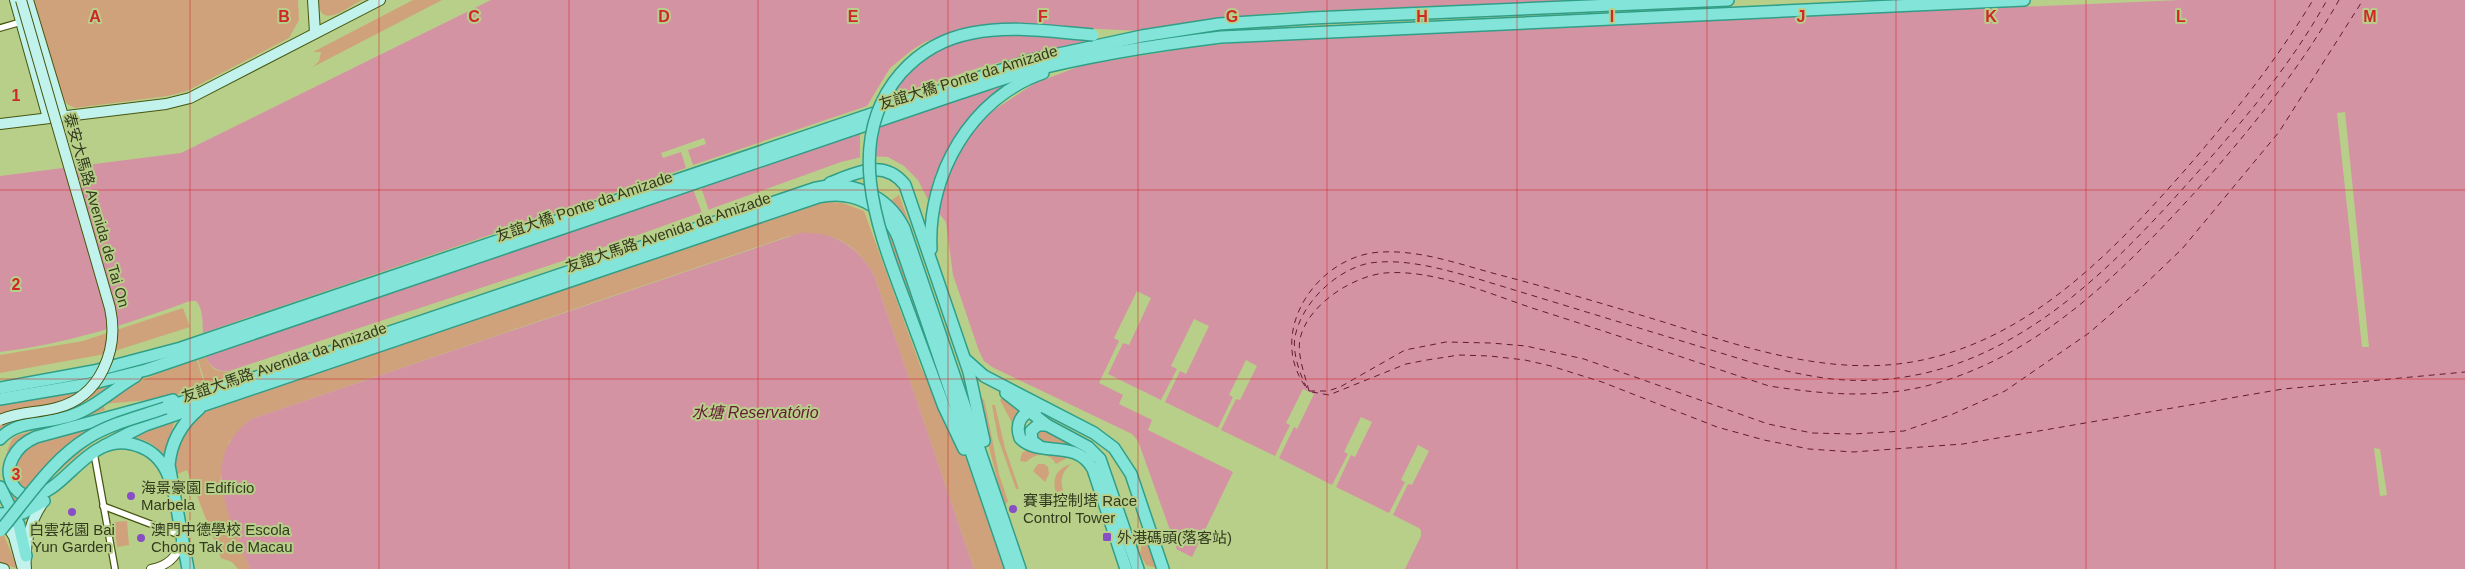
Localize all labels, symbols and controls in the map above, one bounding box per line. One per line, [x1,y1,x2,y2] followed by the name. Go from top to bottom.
[89,8,101,25] text: A
[278,8,290,25] text: B
[468,8,480,25] text: C
[658,8,670,25] text: D
[848,8,859,25] text: E
[1038,8,1048,25] text: F
[1226,8,1238,25] text: G
[1416,8,1428,25] text: H
[1610,8,1614,25] text: I
[1797,8,1805,25] text: J
[1985,8,1997,25] text: K
[2176,8,2186,25] text: L
[2363,8,2377,25] text: M
[877,42,1059,112] street label: 友誼大橋 Ponte da Amizade
[12,87,21,104] text: 1
[61,111,133,309] street label: 泰安大馬路 Avenida de Tai On
[493,168,675,244] street label: 友誼大橋 Ponte da Amizade
[563,189,773,275] street label: 友誼大馬路 Avenida da Amizade
[12,276,21,293] text: 2
[179,319,389,405] street label: 友誼大馬路 Avenida da Amizade
[691,404,819,421] water label: 水塘 Reservatório
[12,466,21,483] text: 3
[141,479,254,513] place label: 海景豪園 Edifício Marbela
[125,490,137,502] marker: 海景豪園 Edifício Marbela
[1023,492,1137,526] place label: 賽事控制塔 Race Control Tower
[1007,503,1019,515] marker: 賽事控制塔 Race Control Tower
[66,506,78,518] marker: 白雲花園 Bai Yun Garden
[29,521,115,555] place label: 白雲花園 Bai Yun Garden
[151,521,292,555] place label: 澳門中德學校 Escola Chong Tak de Macau
[1117,529,1232,546] place label: 外港碼頭(落客站)
[1101,531,1113,543] marker: 外港碼頭(落客站)
[135,532,147,544] marker: 澳門中德學校 Escola Chong Tak de Macau

